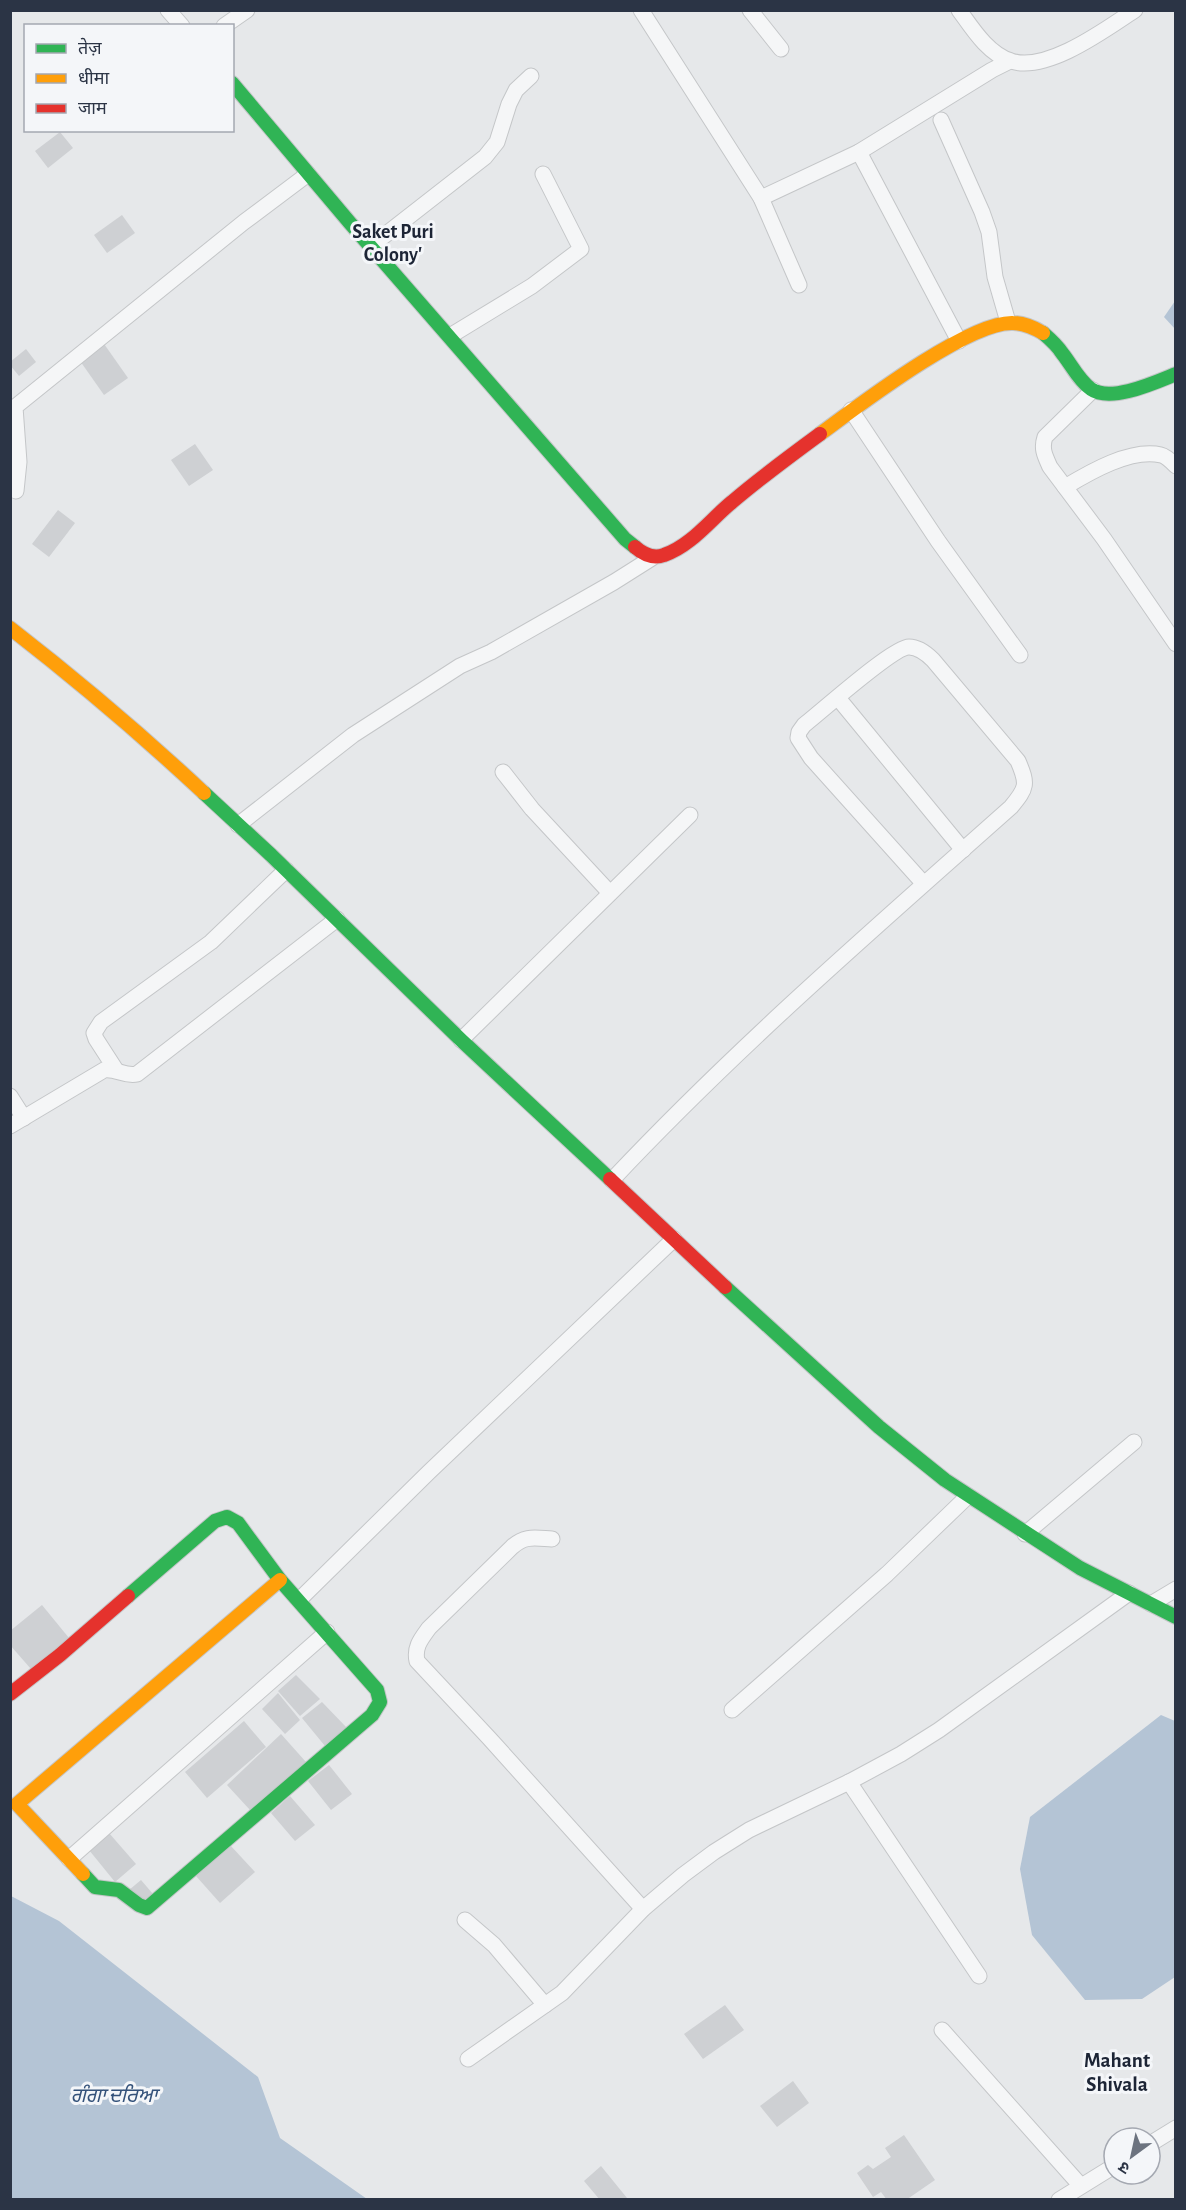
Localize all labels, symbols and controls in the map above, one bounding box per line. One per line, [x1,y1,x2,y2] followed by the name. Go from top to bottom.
[24,24,234,132] legend
[78,37,102,58] text: तेज़
[78,68,109,88] text: धीमा
[78,100,108,118] text: जाम
[352,222,434,265] district label: Saket Puri Colony'
[1084,2050,1150,2095] district label: Mahant Shivala
[71,2084,161,2106] water label: ਗੰਗਾ ਦਰਿਆ
[1102,2126,1162,2186] north arrow
[1116,2158,1133,2177] text: उ

